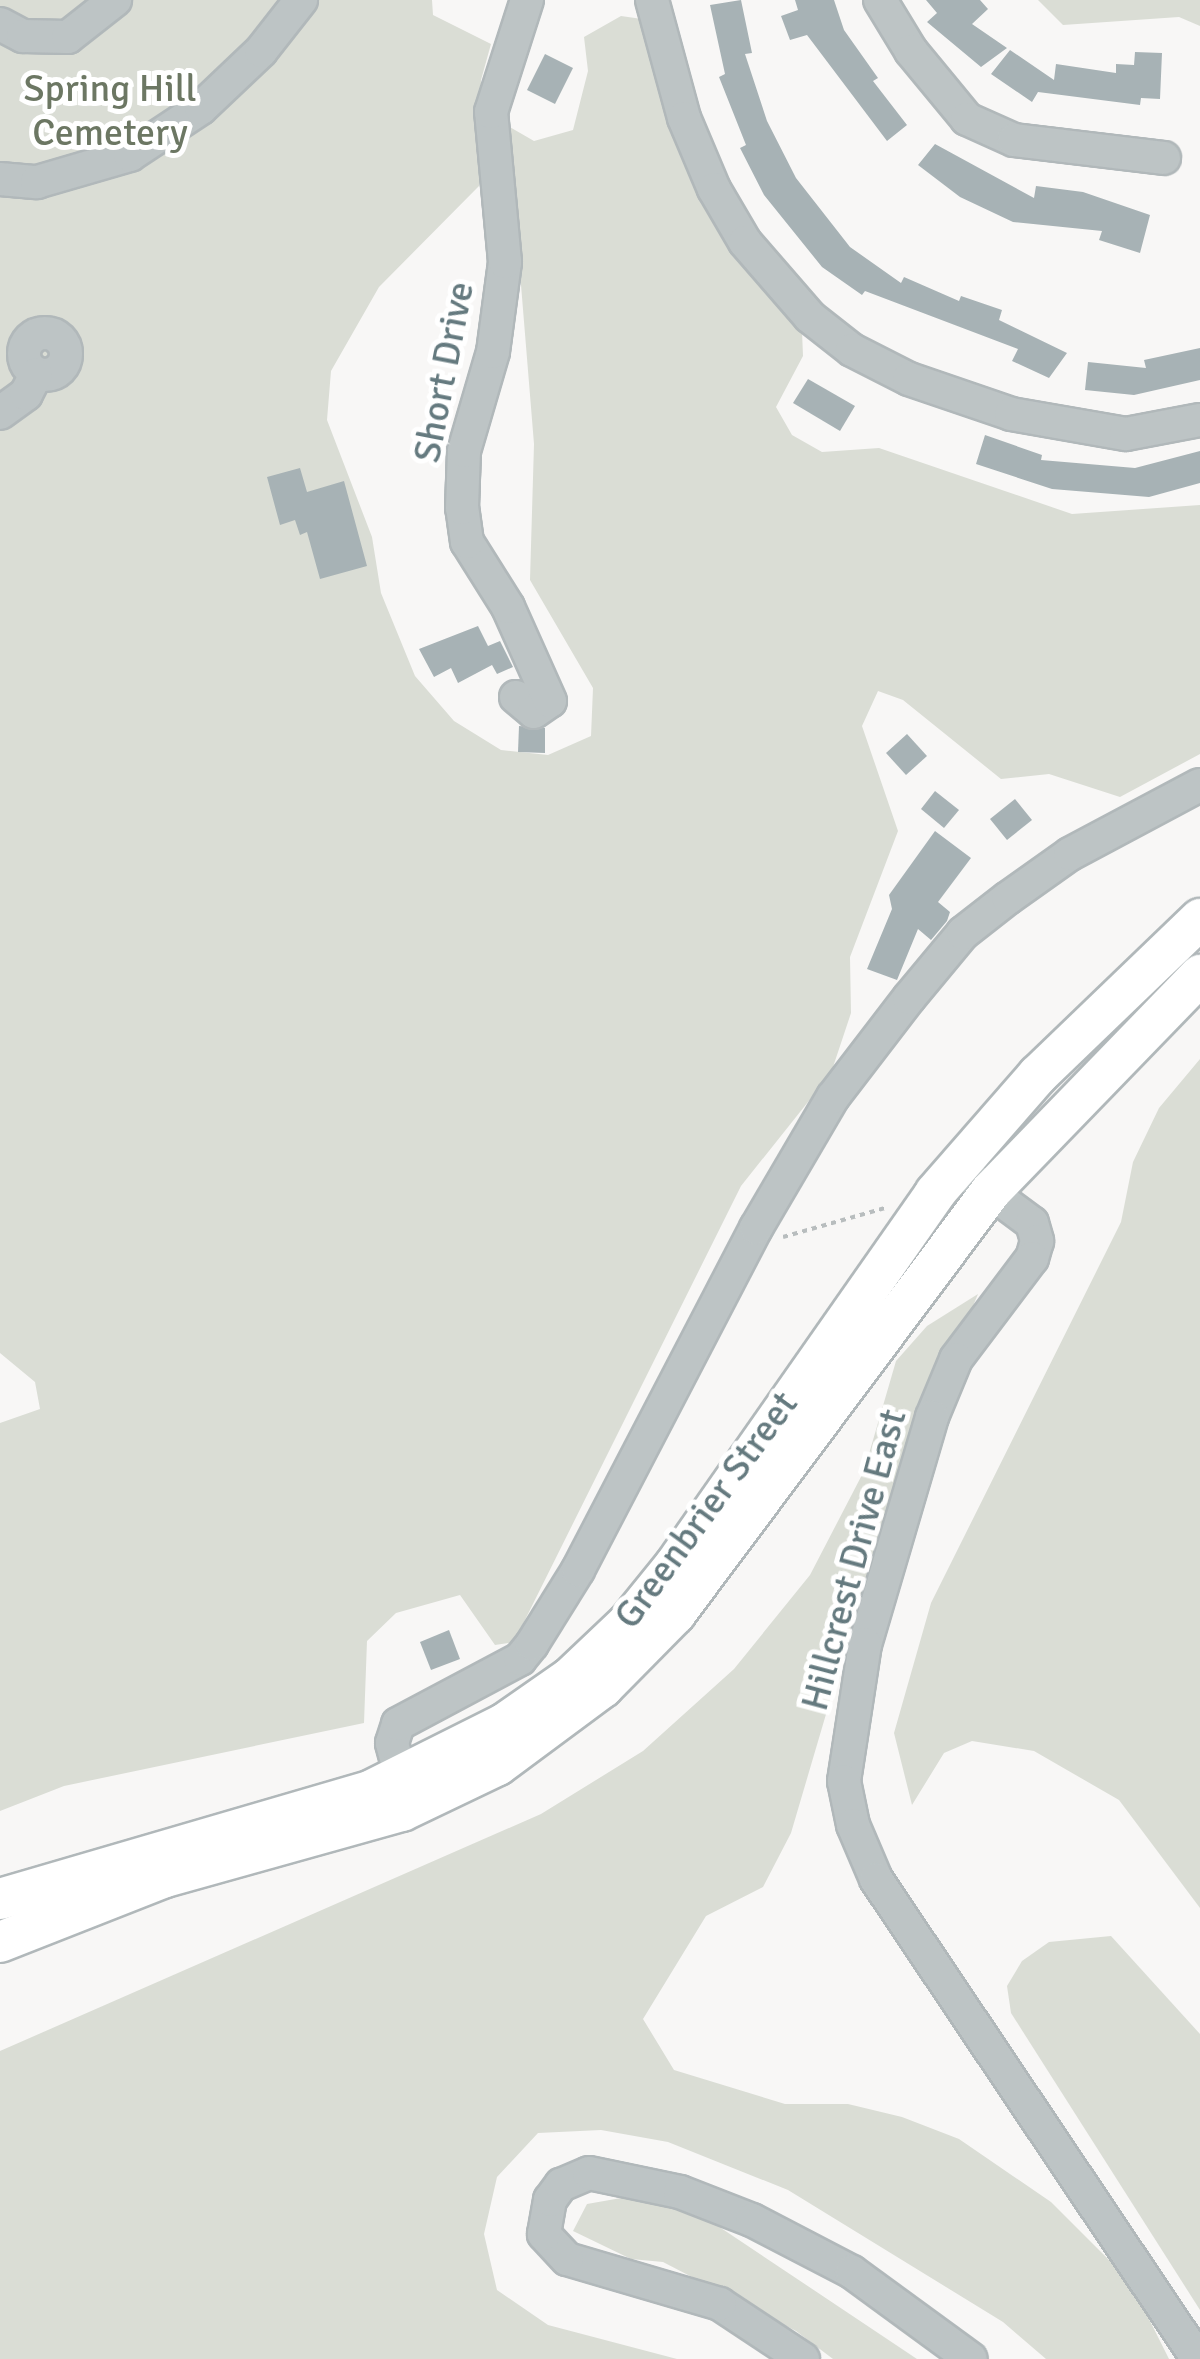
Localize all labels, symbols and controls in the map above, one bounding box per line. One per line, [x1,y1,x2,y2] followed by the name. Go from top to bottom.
[23,66,197,156] park label: Spring Hill Cemetery
[404,278,484,466] street label: Short Drive
[605,1383,807,1637] street label: Greenbrier Street
[792,1405,916,1715] street label: Hillcrest Drive East

